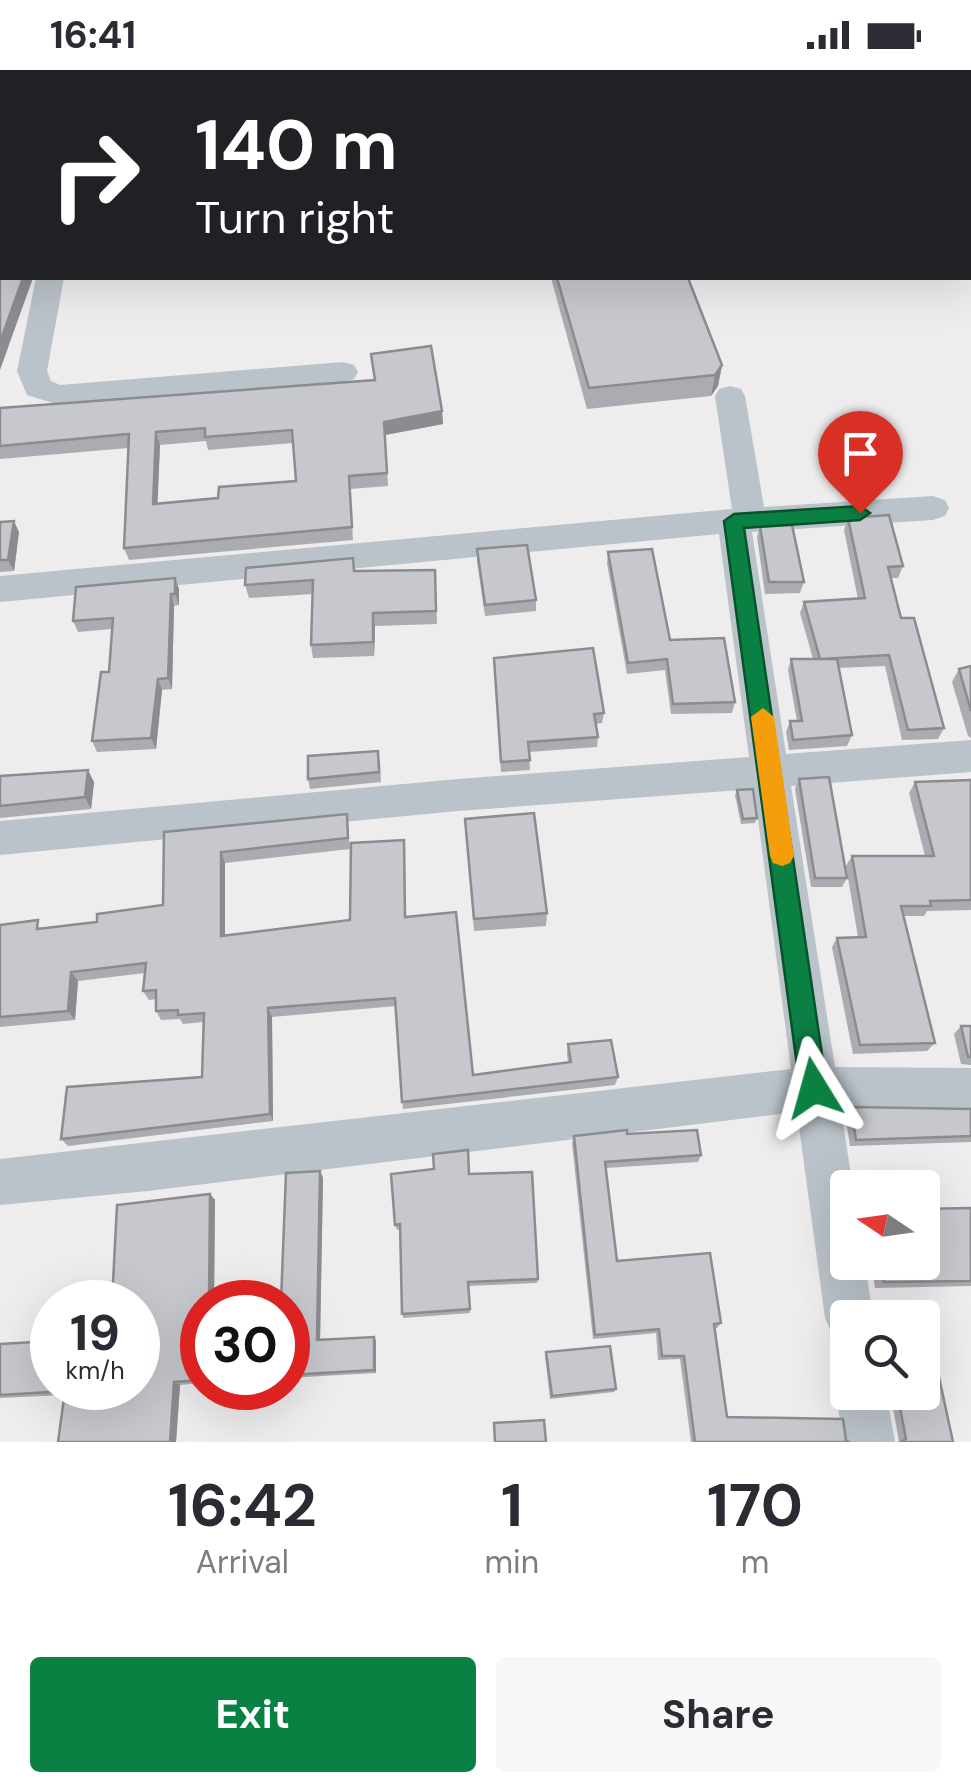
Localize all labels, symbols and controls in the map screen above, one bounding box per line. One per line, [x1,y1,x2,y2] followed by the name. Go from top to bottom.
[50,10,136,60] text: 16:41
[195,100,398,191] text: 140 m
[30,110,160,240] icon: right
[195,188,394,247] text: Turn right
[818,411,903,514] pin
[833,426,888,481] icon: arrive
[762,1036,866,1140] position arrow
[830,1170,940,1280] north arrow
[830,1170,940,1410] map controls
[180,1280,310,1410] speed limit sign: 30
[70,1300,120,1366] text: 19
[830,1300,940,1410] button: search
[65,1354,125,1387] text: km/h
[168,1466,317,1545] text: 16:42
[501,1466,523,1545] text: 1
[707,1466,803,1545] text: 170
[196,1541,289,1583] text: Arrival
[485,1541,539,1583] text: min
[741,1541,769,1583] text: m
[30,1657,476,1772] button: Exit
[496,1657,941,1772] button: Share

